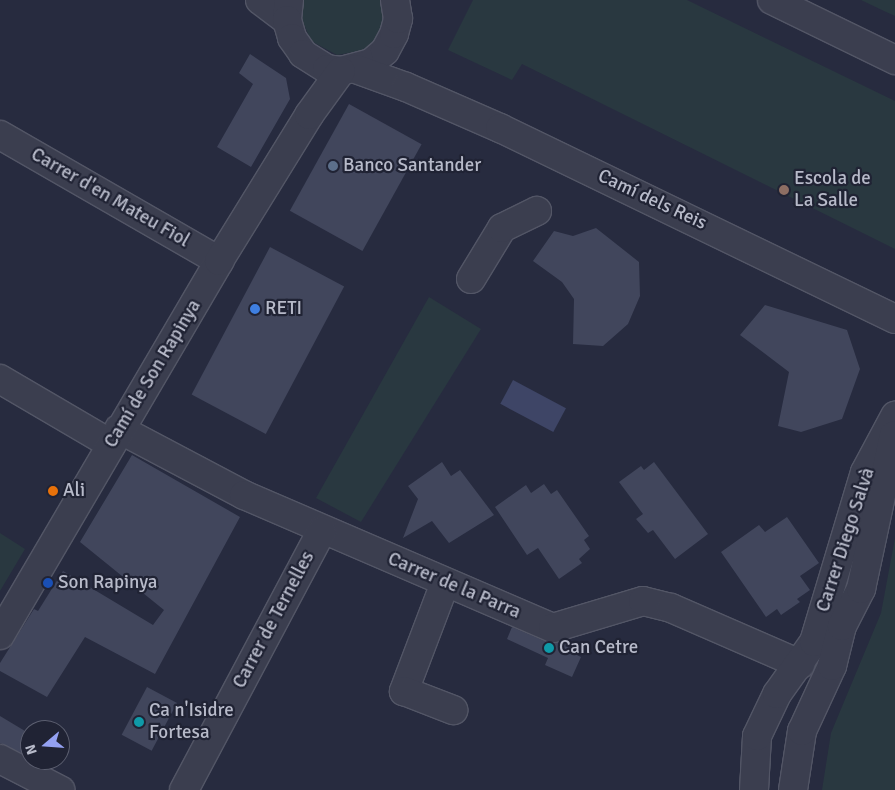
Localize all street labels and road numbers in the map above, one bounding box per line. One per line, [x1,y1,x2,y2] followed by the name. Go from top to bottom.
[27,143,193,253] street label: Carrer d'en Mateu Fiol
[594,165,710,235] street label: Camí dels Reis
[100,296,206,452] street label: Camí de Son Rapinya
[812,465,880,615] street label: Carrer Diego Salvà
[228,548,320,692] street label: Carrer de Ternelles
[384,548,524,624] street label: Carrer de la Parra

